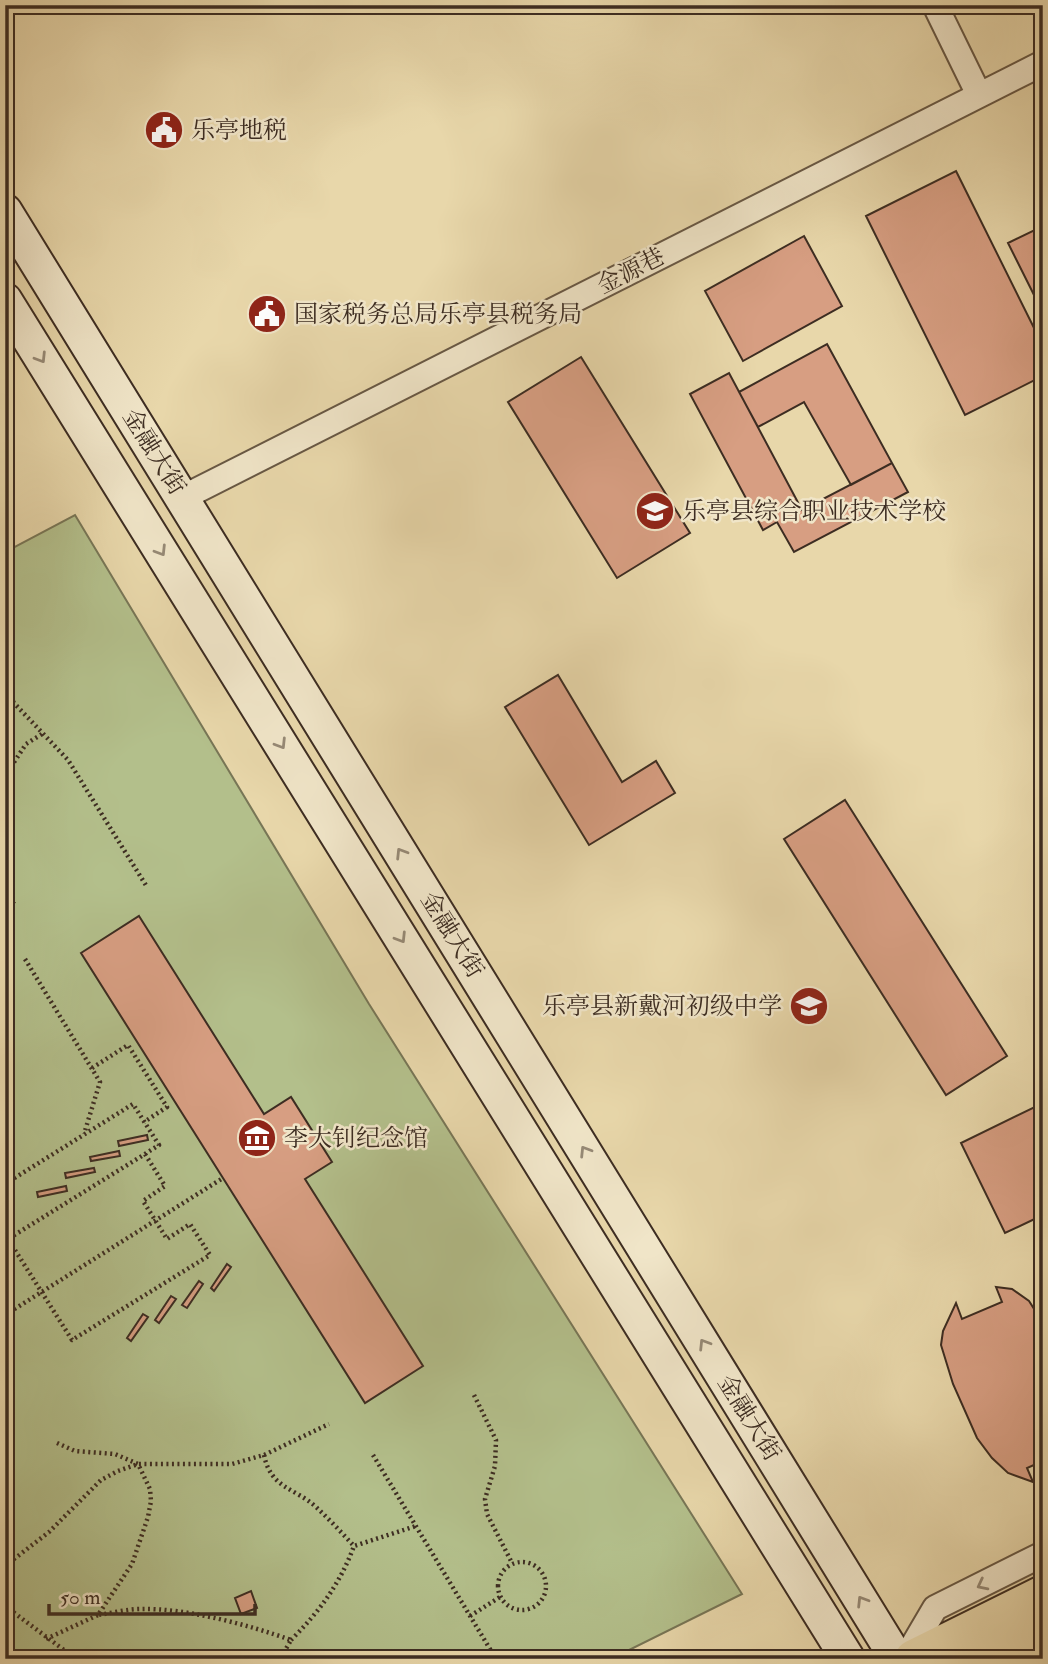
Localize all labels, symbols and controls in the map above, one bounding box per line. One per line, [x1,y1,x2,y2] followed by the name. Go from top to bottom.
[143,109,185,151] public building icon: 乐亭地税
[191,115,287,146] place label: 乐亭地税
[592,241,670,301] street label: 金源巷
[246,293,288,335] public building icon: 国家税务总局乐亭县税务局
[294,299,582,330] place label: 国家税务总局乐亭县税务局
[33,350,46,363] one-way arrow
[115,403,193,501] street label: 金融大街
[634,490,676,532] school or university icon: 乐亭县综合职业技术学校
[682,496,946,527] place label: 乐亭县综合职业技术学校
[153,543,166,556] one-way arrow
[273,737,286,750] one-way arrow
[396,847,409,860] one-way arrow
[413,886,491,984] street label: 金融大街
[393,930,406,943] one-way arrow
[788,985,830,1027] school or university icon: 乐亭县新戴河初级中学
[542,991,782,1022] place label: 乐亭县新戴河初级中学
[236,1117,278,1159] museum icon: 李大钊纪念馆
[284,1123,428,1154] place label: 李大钊纪念馆
[580,1145,593,1158] one-way arrow
[699,1339,712,1352] one-way arrow
[710,1369,788,1467] street label: 金融大街
[49,1573,256,1617] scale bar
[977,1576,989,1590] one-way arrow
[60,1584,101,1611] text: 50 m
[857,1595,870,1608] one-way arrow

